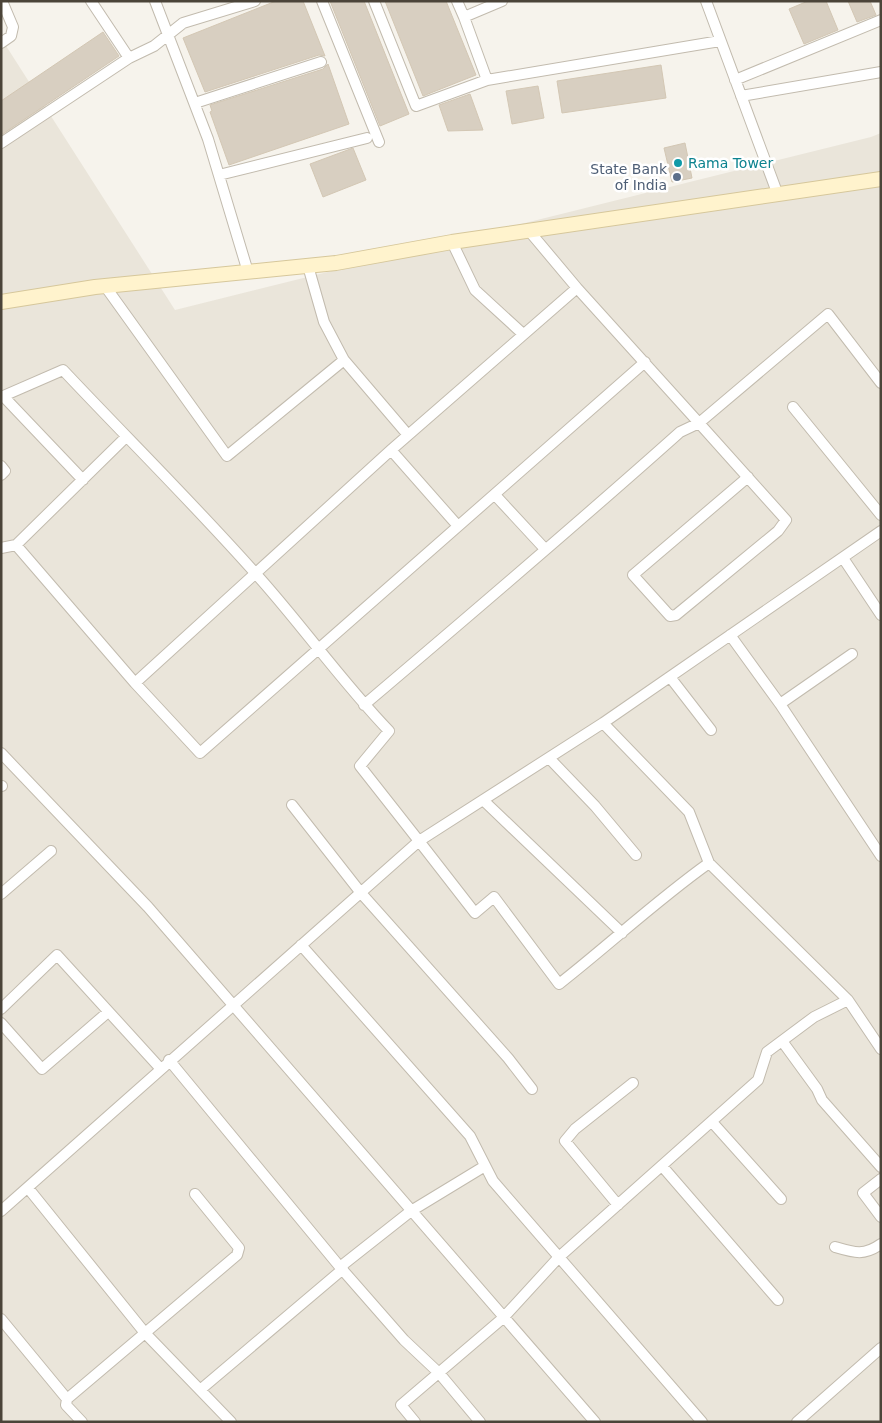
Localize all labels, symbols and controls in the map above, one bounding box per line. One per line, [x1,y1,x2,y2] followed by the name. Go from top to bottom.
[688,155,773,171] place label: Rama Tower
[672,157,684,169] marker: Rama Tower
[590,161,668,193] place label: State Bank of India
[671,171,683,183] marker: State Bank of India

